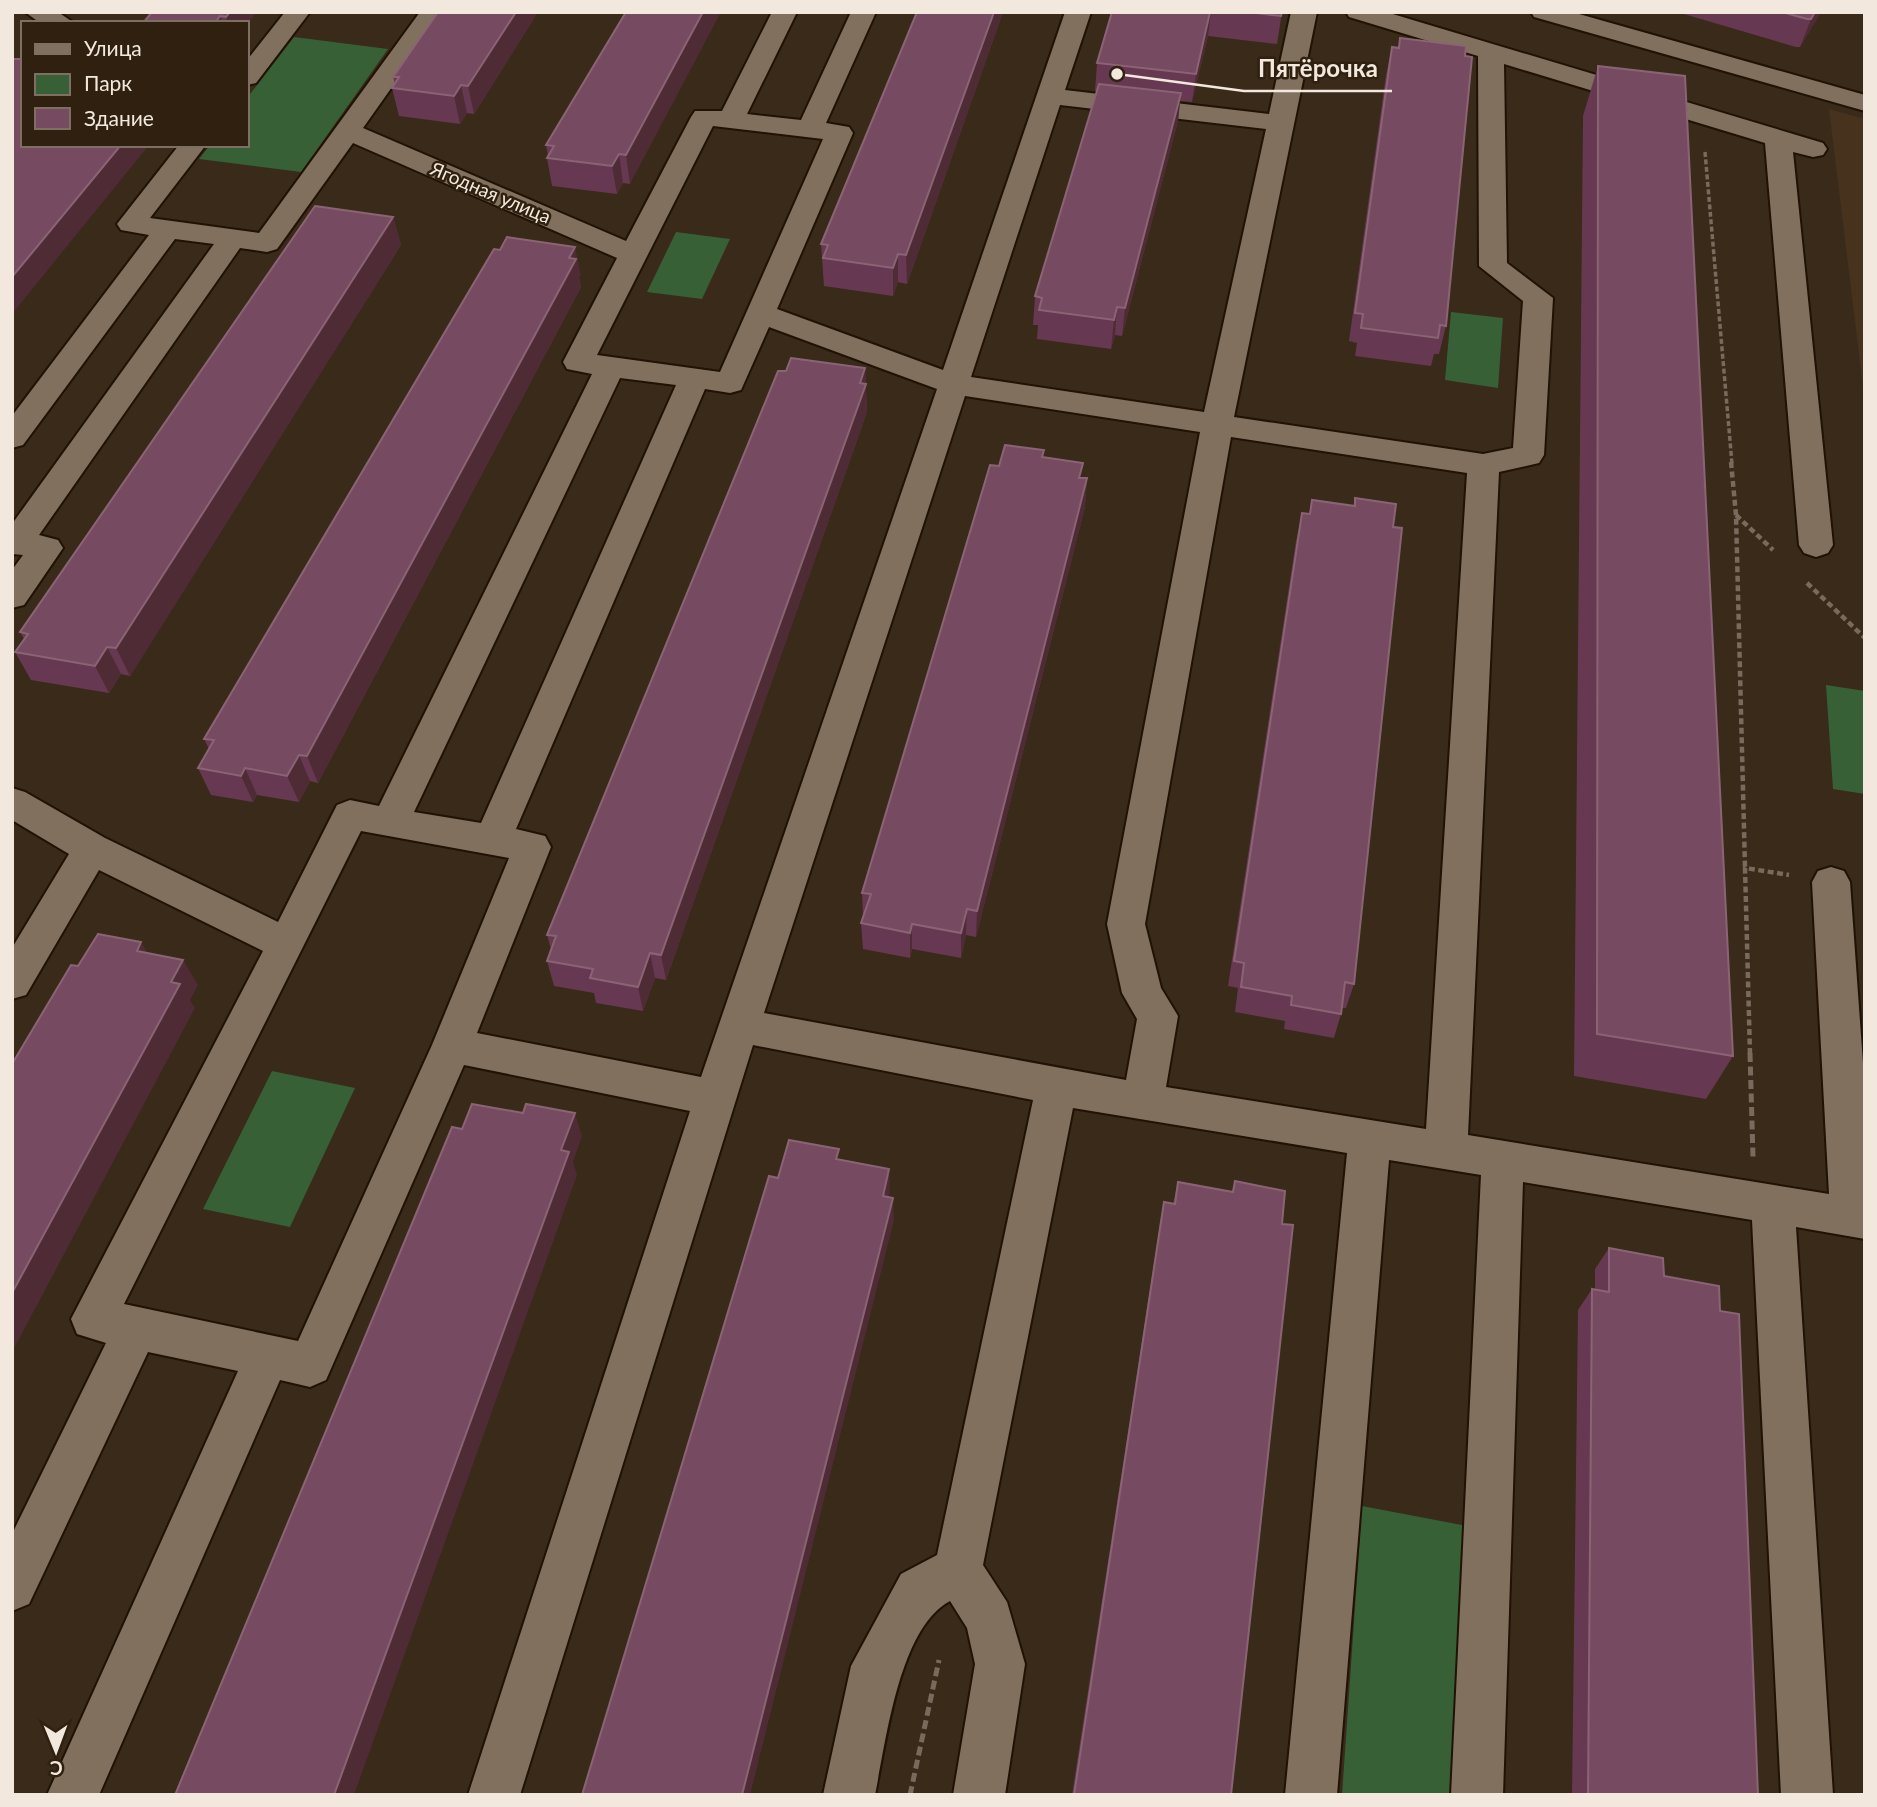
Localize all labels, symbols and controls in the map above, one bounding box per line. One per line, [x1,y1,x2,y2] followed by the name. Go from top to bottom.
[21,21,248,147] legend
[84,35,142,60] text: Улица
[1244,46,1392,91] callout: Пятёрочка
[1258,53,1378,82] text: Пятёрочка
[84,70,132,95] text: Парк
[84,105,154,130] text: Здание
[427,156,555,228] street label: Ягодная улица
[21,1716,91,1786] north arrow
[49,1757,63,1780] text: С

